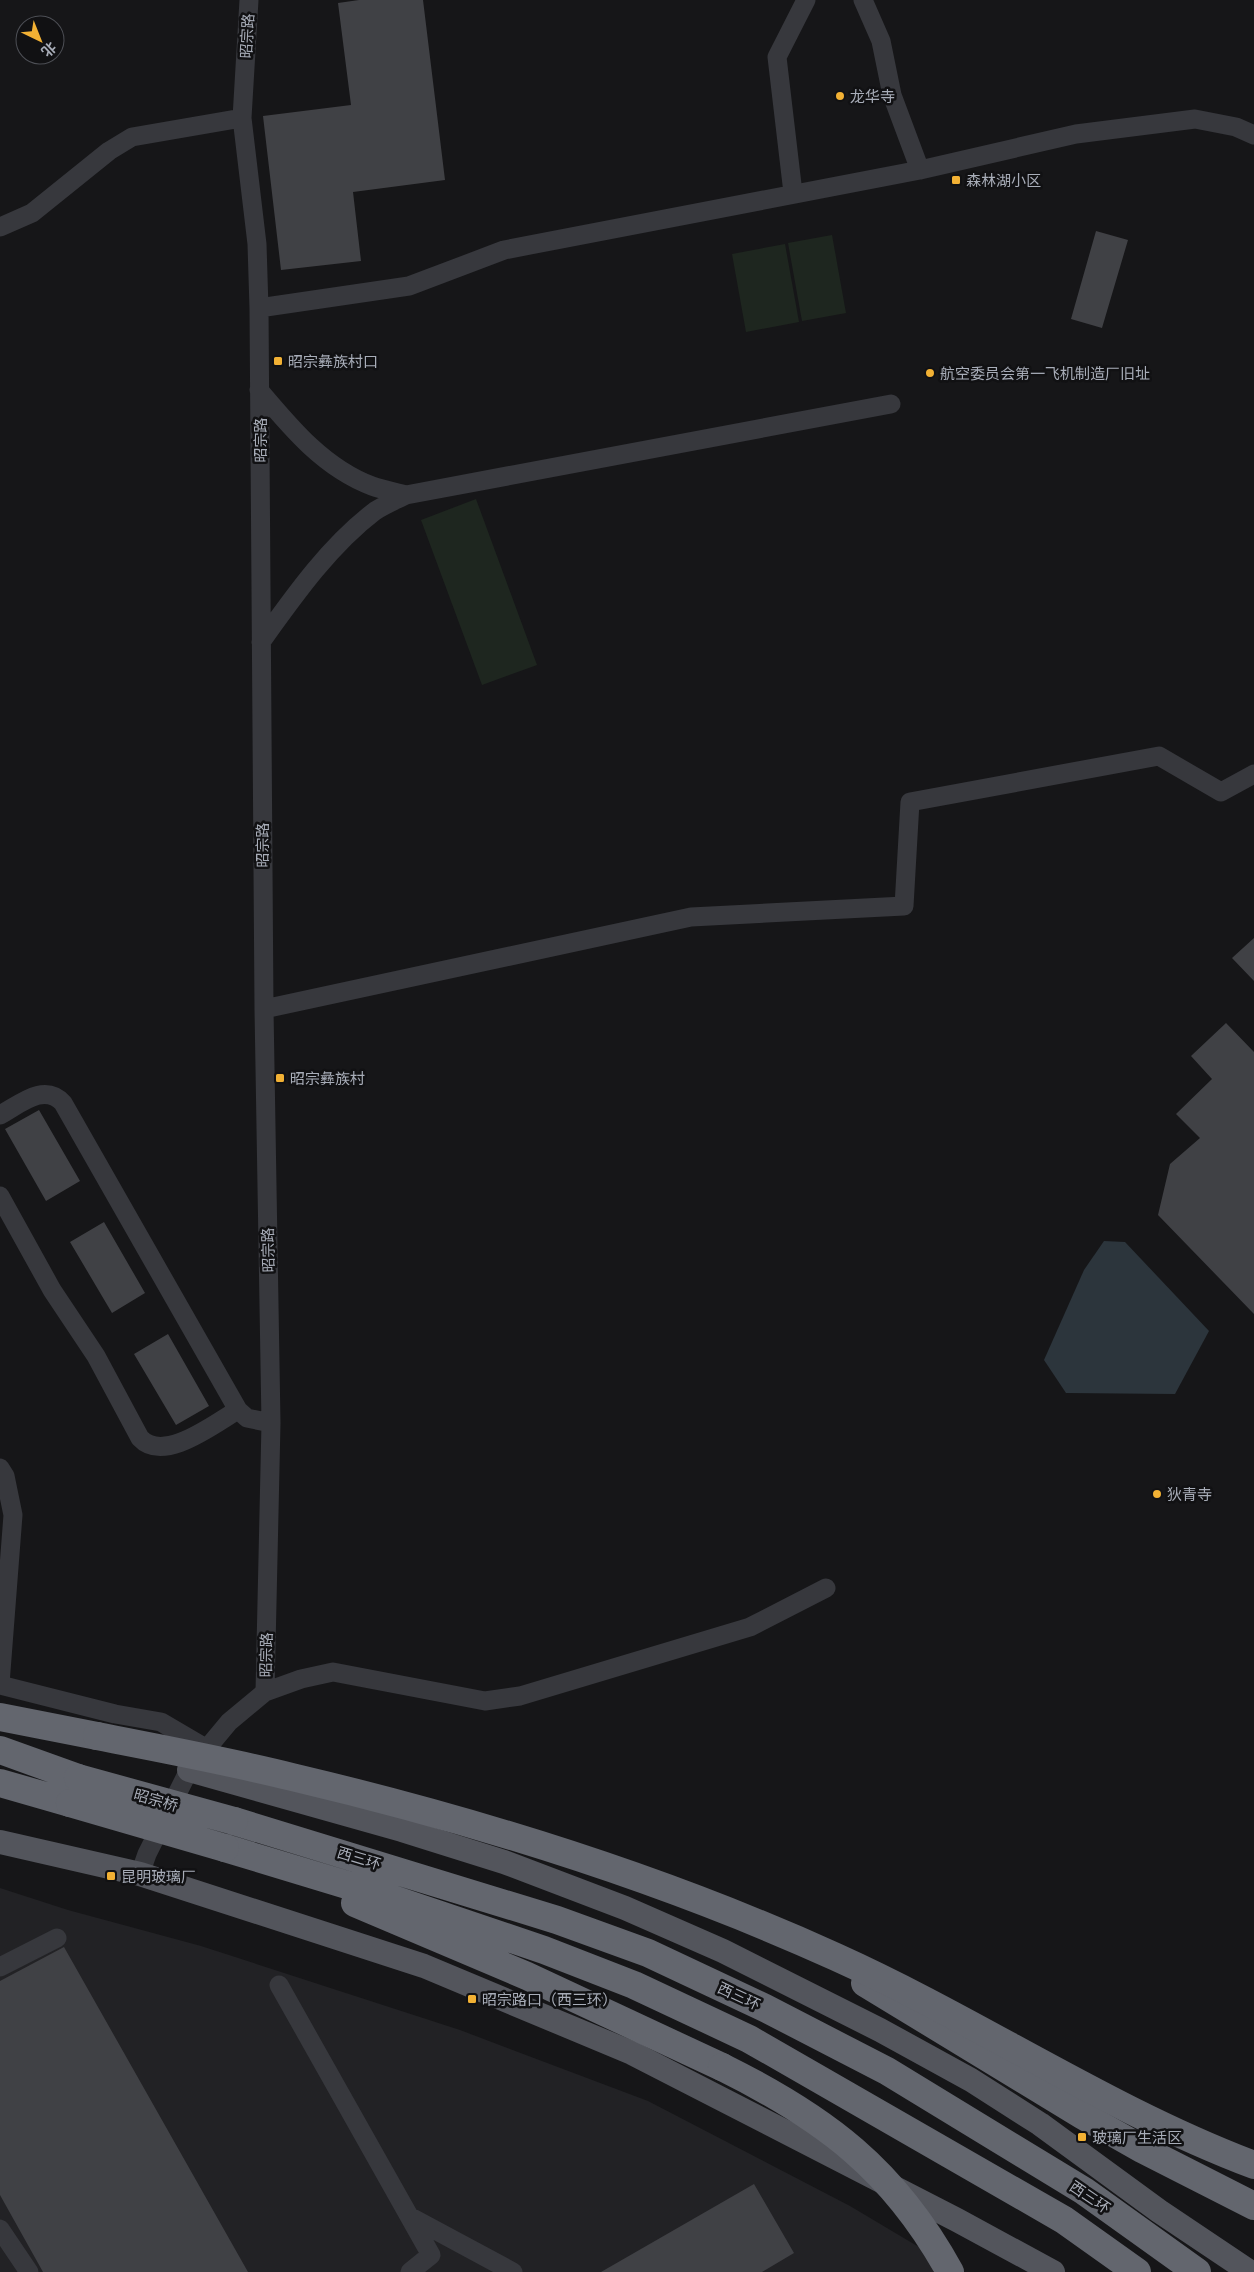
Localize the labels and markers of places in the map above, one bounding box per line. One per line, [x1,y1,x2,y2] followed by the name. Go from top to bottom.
[850,88,895,105] place label: 龙华寺
[834,90,846,102] marker: 龙华寺
[966,172,1041,189] place label: 森林湖小区
[950,174,962,186] marker: 森林湖小区
[288,353,378,370] place label: 昭宗彝族村口
[272,355,284,367] marker: 昭宗彝族村口
[940,365,1150,382] place label: 航空委员会第一飞机制造厂旧址
[924,367,936,379] marker: 航空委员会第一飞机制造厂旧址
[290,1070,365,1087] place label: 昭宗彝族村
[274,1072,286,1084] marker: 昭宗彝族村
[1167,1486,1212,1503] place label: 狄青寺
[1151,1488,1163,1500] marker: 狄青寺
[121,1868,196,1885] place label: 昆明玻璃厂
[105,1870,117,1882] marker: 昆明玻璃厂
[482,1991,617,2008] place label: 昭宗路口（西三环）
[466,1993,478,2005] marker: 昭宗路口（西三环）
[1092,2129,1182,2146] place label: 玻璃厂生活区
[1076,2131,1088,2143] marker: 玻璃厂生活区

